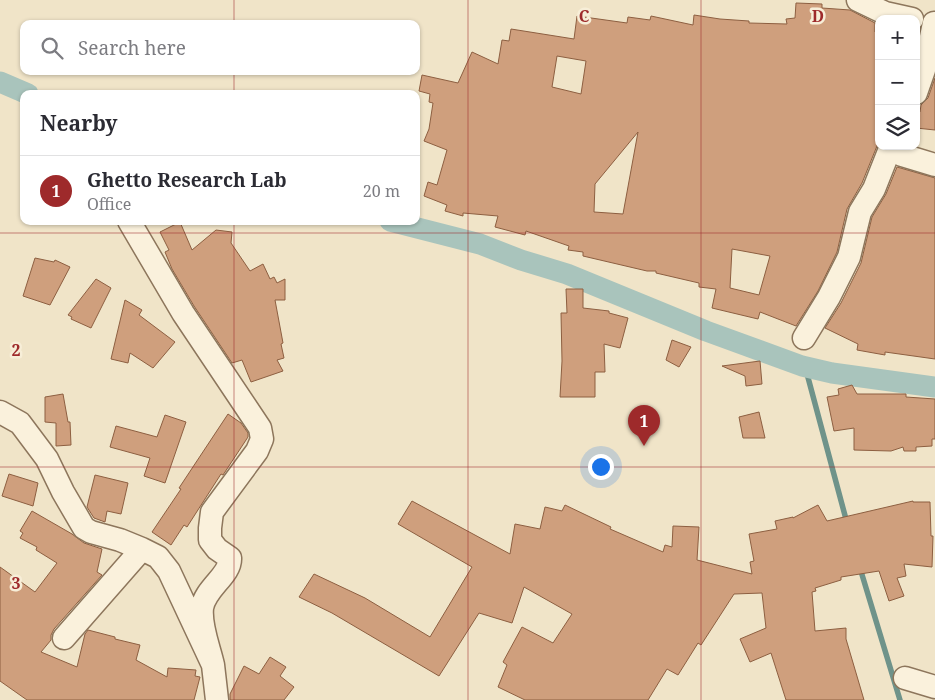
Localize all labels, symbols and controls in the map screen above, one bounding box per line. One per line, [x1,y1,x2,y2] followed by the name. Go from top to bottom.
[579,5,590,27] text: C
[812,5,824,27] text: D
[875,15,920,150] map controls
[875,15,920,60] button: +
[20,20,420,75] search box
[38,34,66,62] icon: search
[78,35,186,61] text: Search here
[875,60,920,105] button: −
[875,105,920,150] button: layers
[40,109,118,137] text: Nearby
[87,167,287,193] text: Ghetto Research Lab
[51,180,61,202] text: 1
[363,180,400,202] text: 20 m
[87,193,131,215] text: Office
[11,339,21,361] text: 2
[628,405,660,446] pin: 1
[588,454,614,480] your location
[11,572,21,594] text: 3

